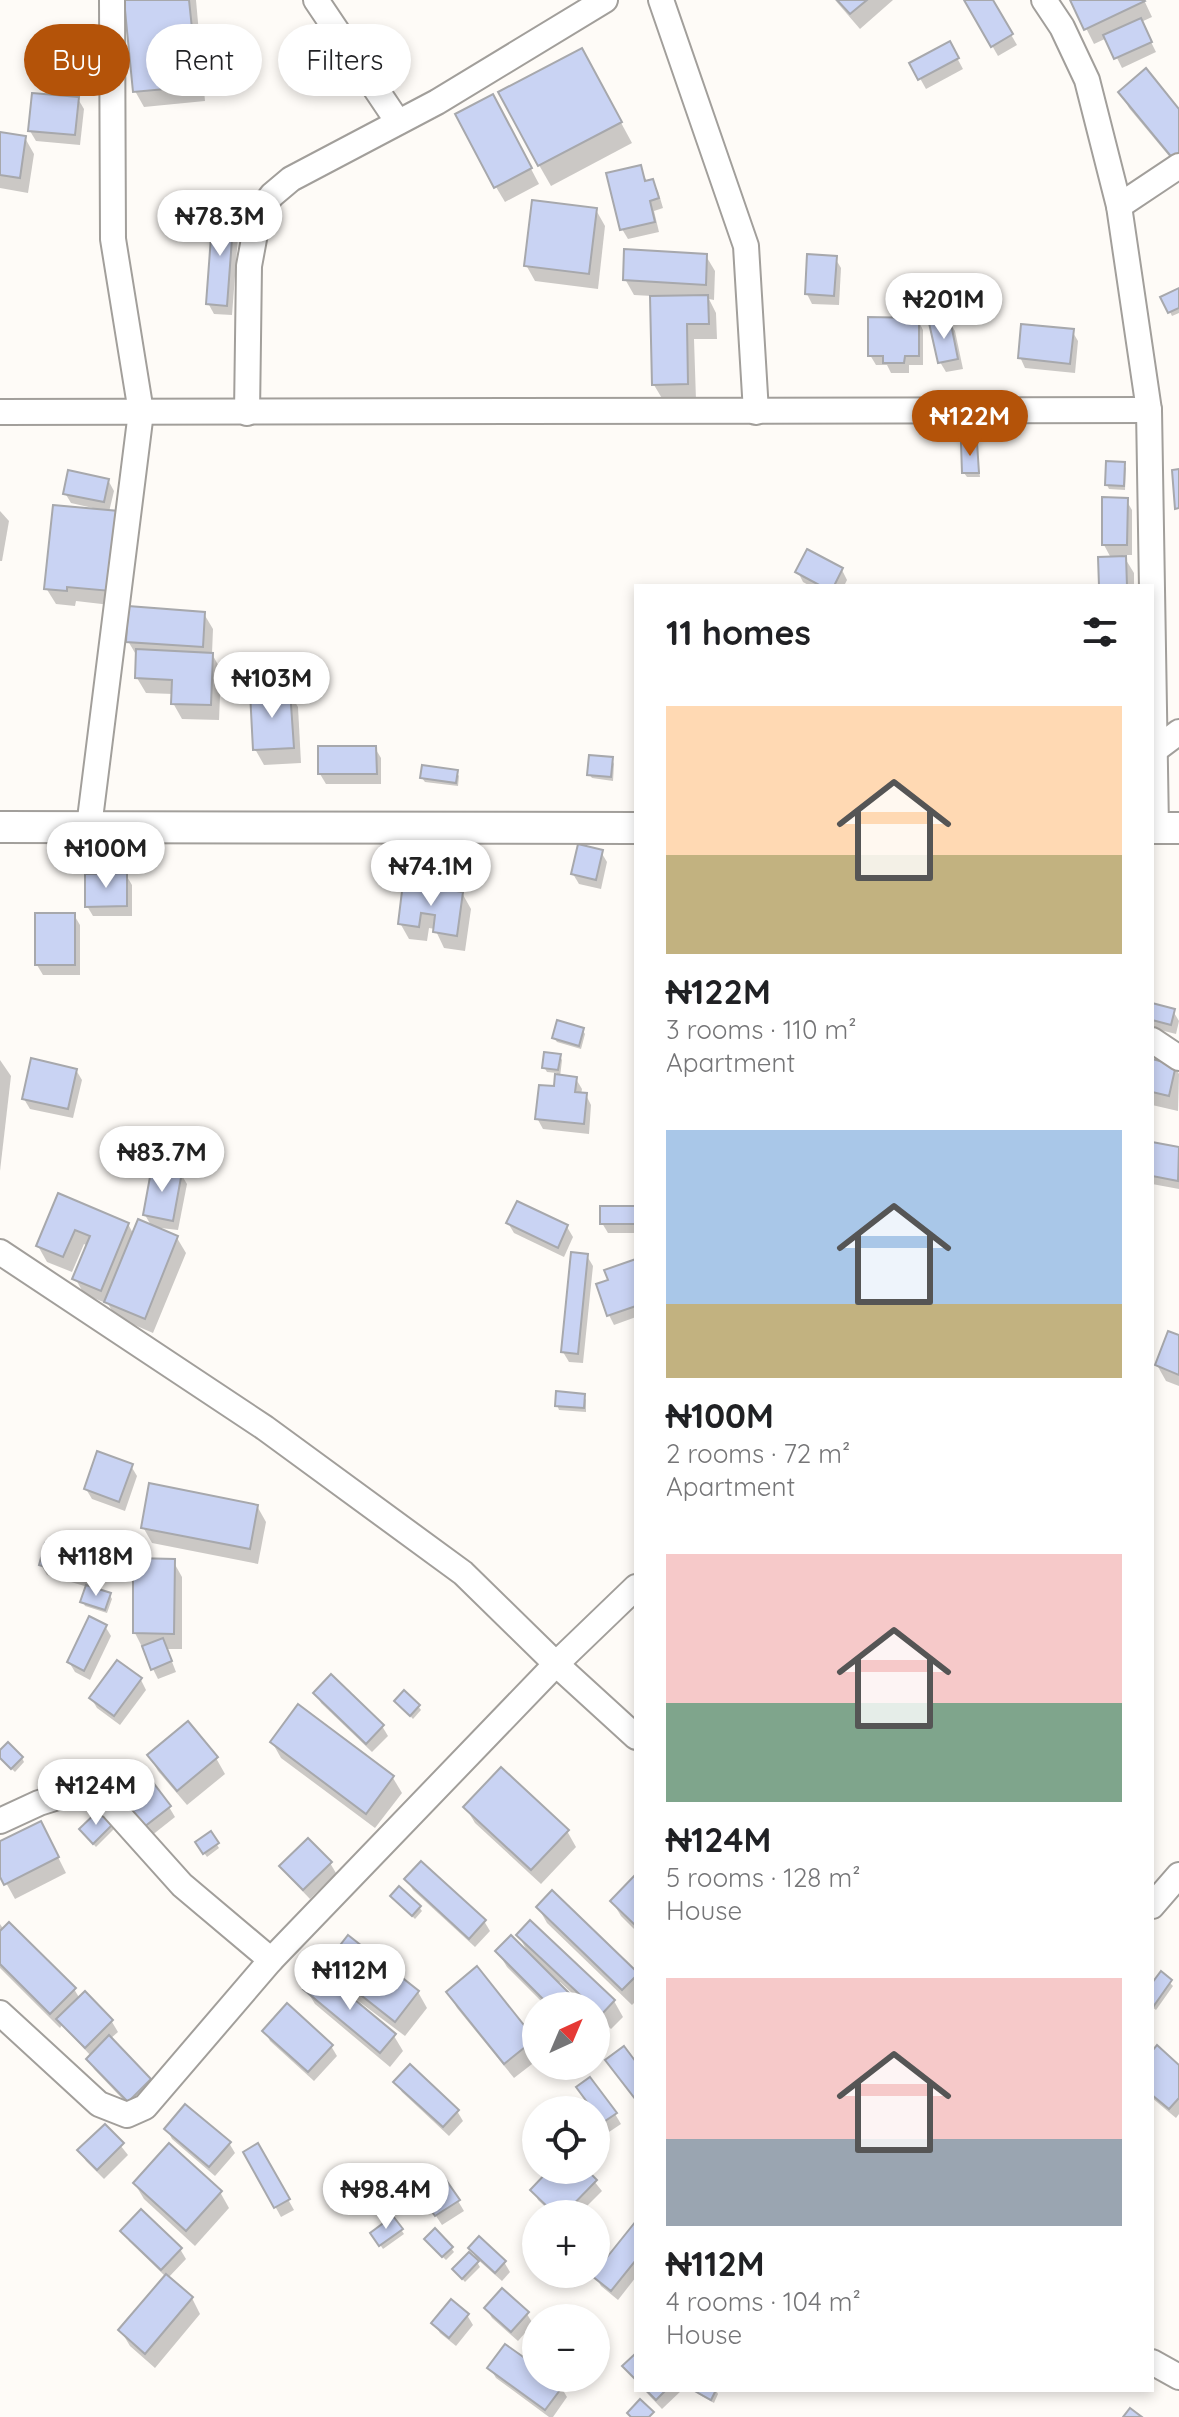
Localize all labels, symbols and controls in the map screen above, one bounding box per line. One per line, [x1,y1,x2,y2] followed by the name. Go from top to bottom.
[24,24,130,96] chip: Buy
[146,24,262,96] chip: Rent
[278,24,411,96] chip: Filters
[155,190,285,258] pin: ₦78.3M
[175,199,265,232] text: ₦78.3M
[888,273,1000,341] pin: ₦201M
[903,282,985,315] text: ₦201M
[914,390,1026,458] pin: ₦122M
[930,399,1010,432] text: ₦122M
[1078,610,1122,654] icon: filters
[666,611,811,654] text: 11 homes
[216,652,328,720] pin: ₦103M
[232,661,312,694] text: ₦103M
[822,758,966,902] icon: home
[50,822,162,890] pin: ₦100M
[65,831,147,864] text: ₦100M
[366,840,496,908] pin: ₦74.1M
[389,849,473,882] text: ₦74.1M
[666,970,771,1013] text: ₦122M
[666,1013,857,1046] text: 3 rooms · 110 m²
[666,1046,795,1079] text: Apartment
[97,1126,227,1194] pin: ₦83.7M
[117,1135,207,1168] text: ₦83.7M
[822,1182,966,1326] icon: home
[666,1394,774,1437] text: ₦100M
[666,1437,850,1470] text: 2 rooms · 72 m²
[666,1470,795,1503] text: Apartment
[40,1530,152,1598] pin: ₦118M
[59,1539,133,1572] text: ₦118M
[822,1606,966,1750] icon: home
[40,1759,152,1827] pin: ₦124M
[56,1768,136,1801] text: ₦124M
[666,1818,771,1861] text: ₦124M
[666,1861,860,1894] text: 5 rooms · 128 m²
[666,1894,742,1927] text: House
[294,1944,406,2012] pin: ₦112M
[312,1953,388,1986] text: ₦112M
[522,1992,610,2080] north arrow
[522,1992,610,2392] map controls
[822,2030,966,2174] icon: home
[522,2096,610,2184] button: locate
[321,2163,451,2231] pin: ₦98.4M
[341,2172,431,2205] text: ₦98.4M
[522,2200,610,2288] button: +
[666,2242,765,2285] text: ₦112M
[666,2285,861,2318] text: 4 rooms · 104 m²
[522,2304,610,2392] button: −
[666,2318,742,2351] text: House

